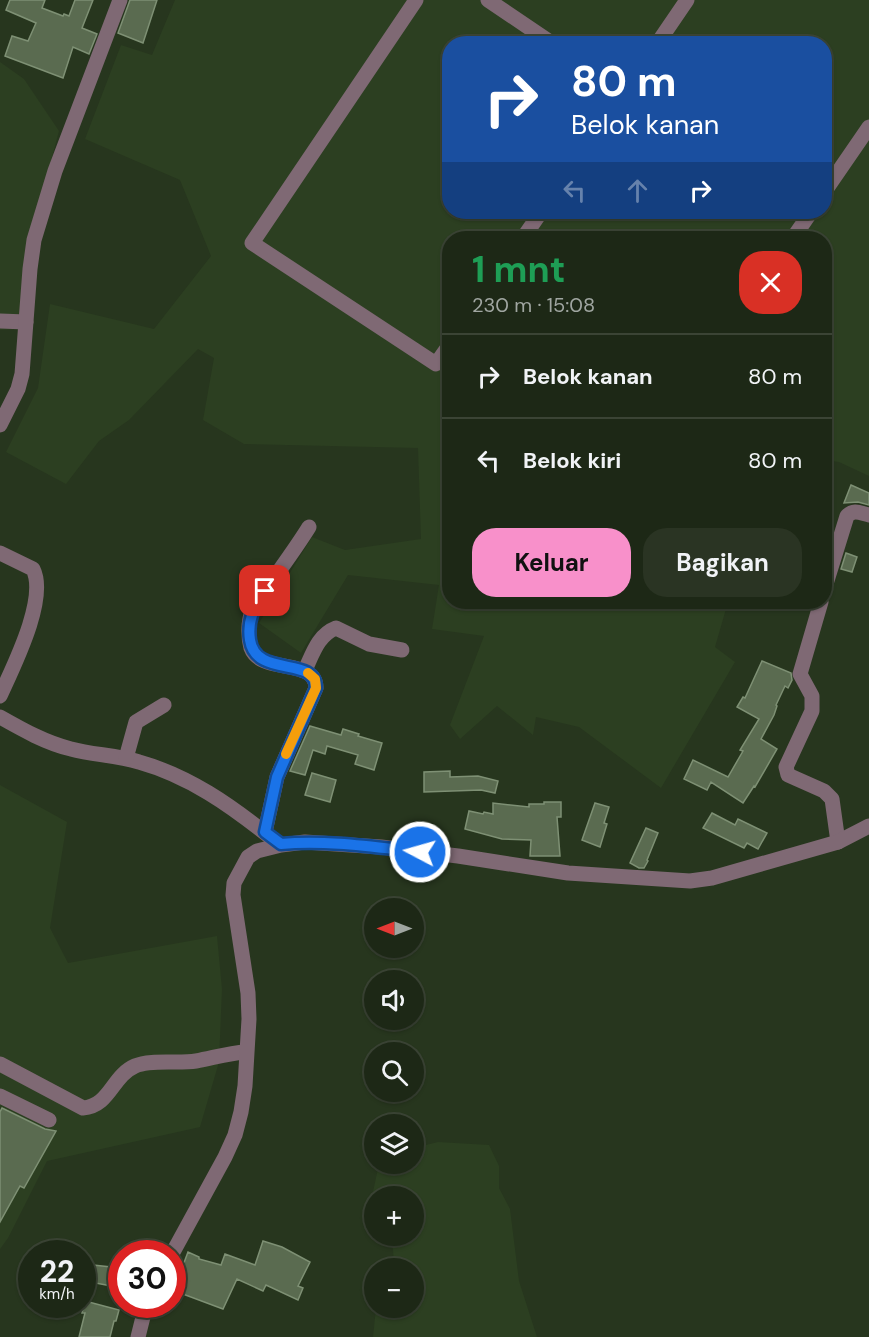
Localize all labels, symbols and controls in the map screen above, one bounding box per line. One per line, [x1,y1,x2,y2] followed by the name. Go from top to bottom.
[571,54,677,109] text: 80 m
[472,60,550,138] icon: right
[571,107,719,142] text: Belok kanan
[558,174,591,207] icon: left
[621,174,654,207] icon: ahead
[684,174,717,207] icon: right
[472,246,565,293] text: 1 mnt
[739,251,802,314] button: close
[472,292,595,318] text: 230 m · 15:08
[472,360,505,393] icon: right
[523,362,653,391] text: Belok kanan
[748,362,802,391] text: 80 m
[472,444,505,477] icon: left
[523,446,621,475] text: Belok kiri
[748,446,802,475] text: 80 m
[472,528,631,597] button: Keluar
[643,528,802,597] button: Bagikan
[239,565,290,616] pin
[248,574,281,607] icon: arrive
[388,820,452,884] position arrow
[364,898,424,958] north arrow
[364,898,424,1318] map controls
[364,970,424,1030] button: sound
[364,1042,424,1102] button: search
[364,1114,424,1174] button: layers
[364,1186,424,1246] button: +
[108,1240,186,1318] speed limit sign: 30
[40,1252,74,1291] text: 22
[364,1258,424,1318] button: −
[39,1284,75,1304] text: km/h

